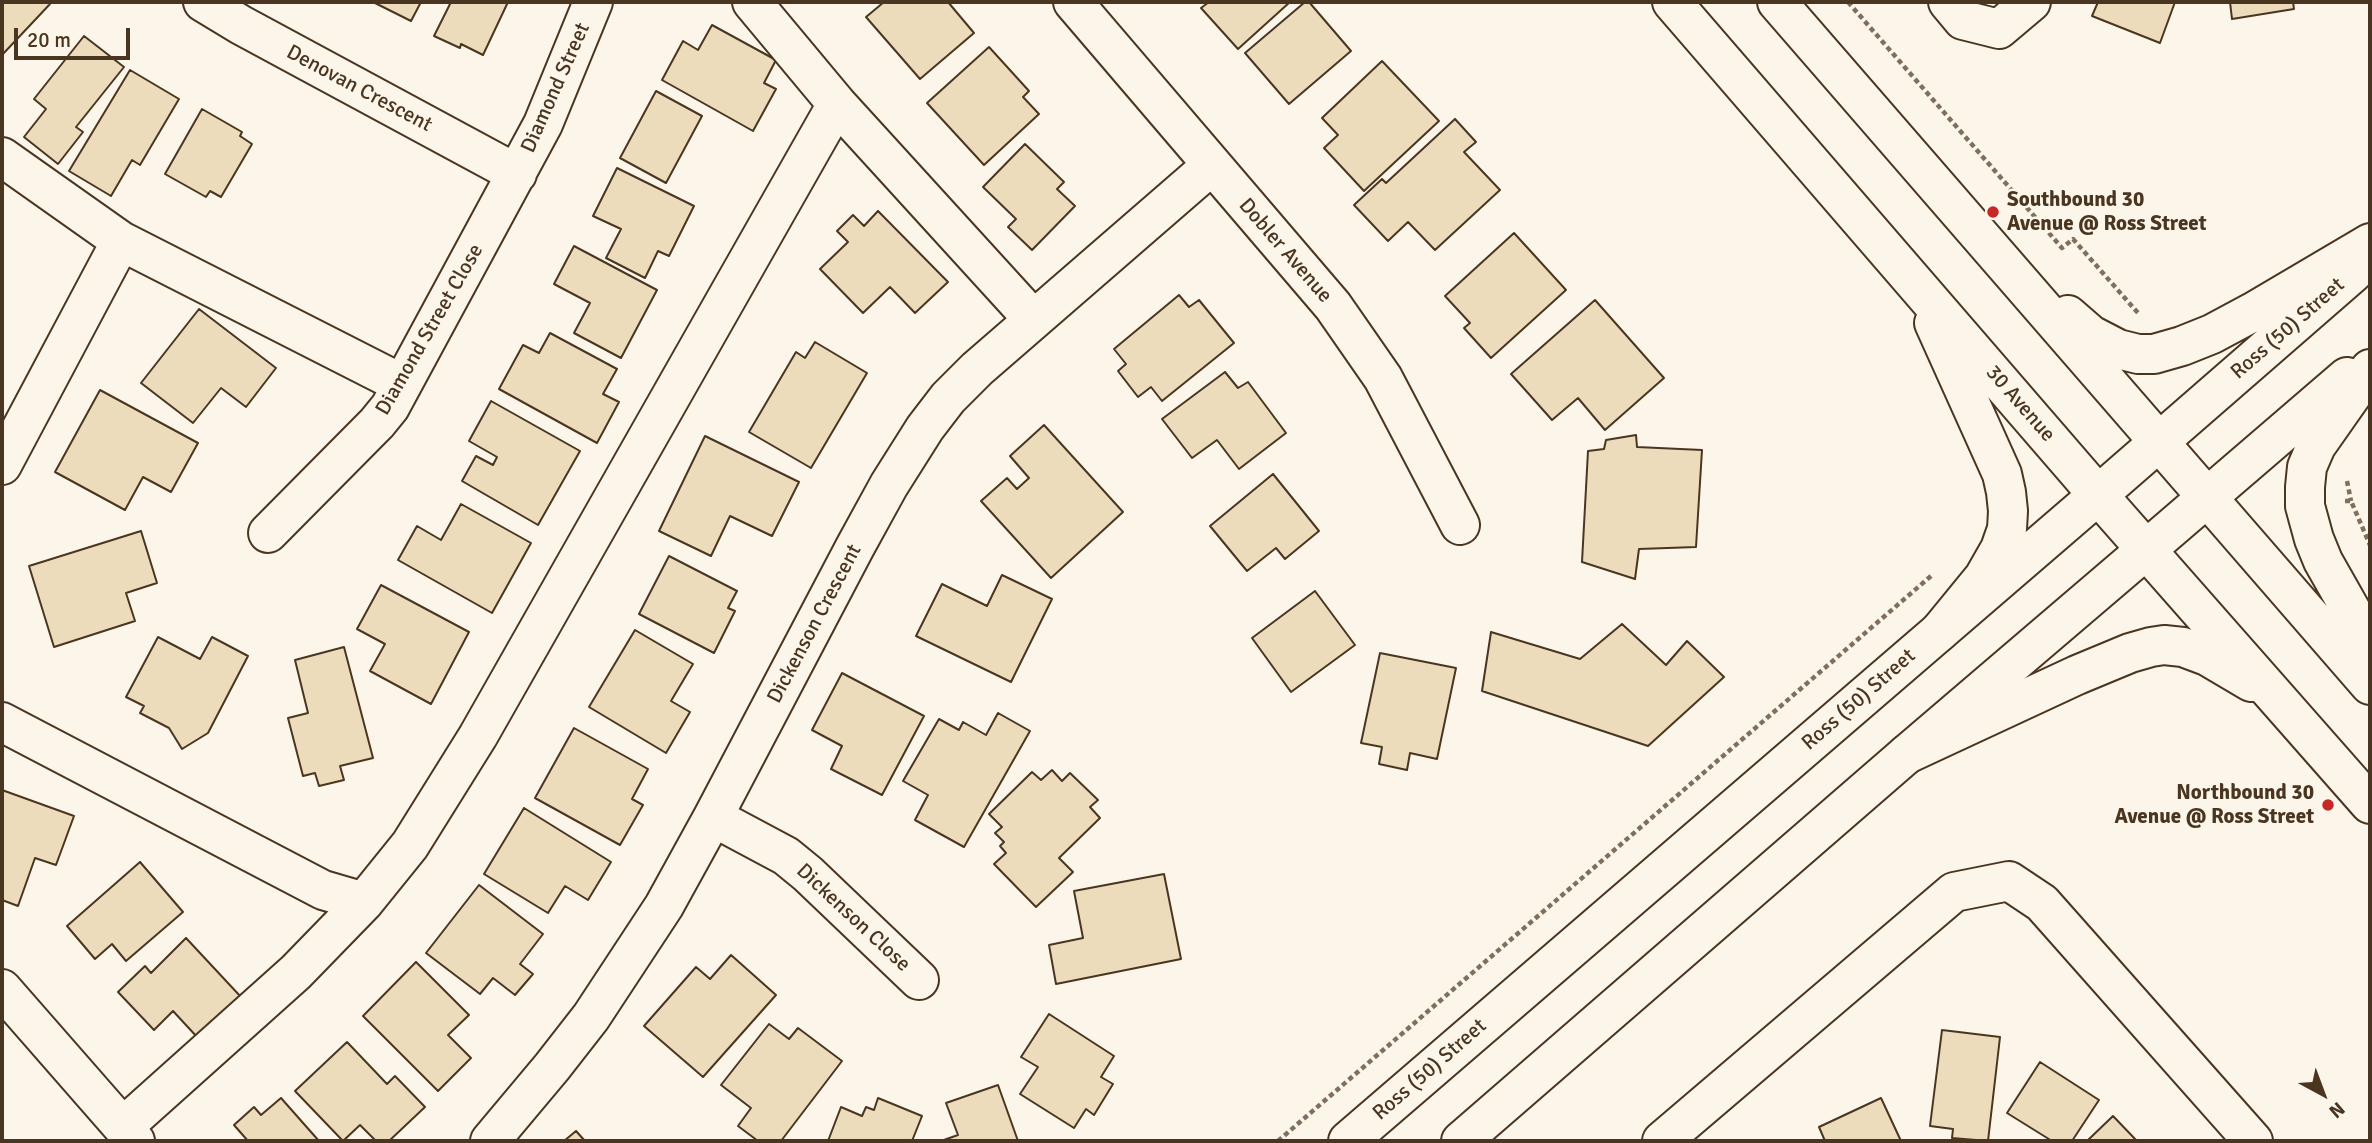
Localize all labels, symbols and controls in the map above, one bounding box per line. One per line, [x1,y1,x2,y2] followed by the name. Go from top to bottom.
[18,14,133,58] scale bar
[516,19,596,157] street label: Diamond Street
[27,27,71,53] text: 20 m
[282,40,436,138] street label: Denovan Crescent
[2007,187,2207,237] place label: Southbound 30 Avenue @ Ross Street
[1233,194,1337,308] street label: Dobler Avenue
[1985,204,2001,220] marker: Southbound 30 Avenue @ Ross Street
[371,240,489,420] street label: Diamond Street Close
[2226,273,2350,385] street label: Ross (50) Street
[1980,361,2060,447] street label: 30 Avenue
[762,540,868,708] street label: Dickenson Crescent
[1797,644,1921,756] street label: Ross (50) Street
[2114,780,2314,830] place label: Northbound 30 Avenue @ Ross Street
[2320,797,2336,813] marker: Northbound 30 Avenue @ Ross Street
[791,859,915,977] street label: Dickenson Close
[1368,1014,1492,1126] street label: Ross (50) Street
[2288,1059,2358,1129] north arrow
[2324,1096,2350,1123] text: N

